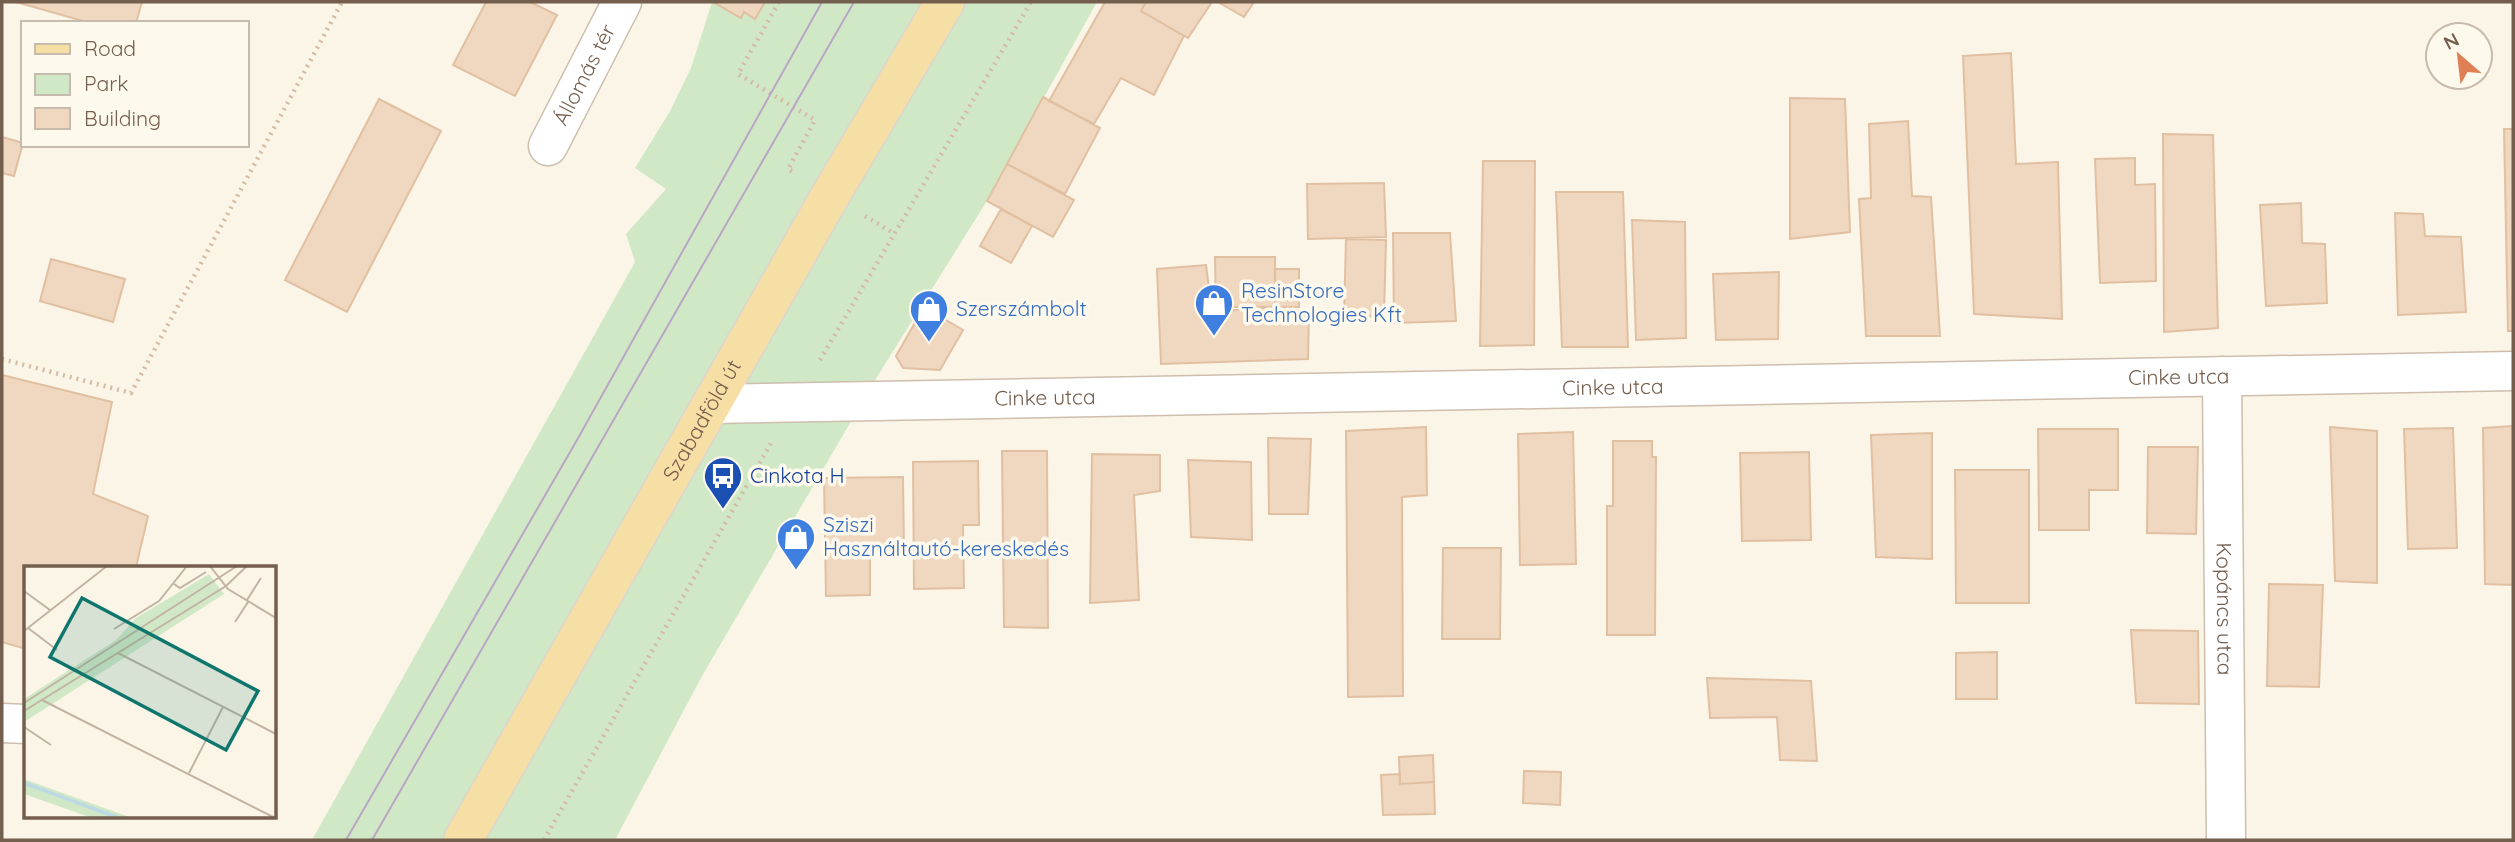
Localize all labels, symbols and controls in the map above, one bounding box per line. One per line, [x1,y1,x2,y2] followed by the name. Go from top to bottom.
[547,19,620,129] street label: Állomás tér
[21,21,248,147] legend
[2424,21,2494,91] north arrow
[2439,27,2463,55] text: N
[84,35,136,61] text: Road
[84,70,128,96] text: Park
[84,105,161,131] text: Building
[1241,277,1402,327] place label: ResinStore Technologies Kft
[1193,282,1235,337] shop icon: ResinStore Technologies Kft
[908,288,950,343] shop icon: Szerszámbolt
[956,295,1087,321] place label: Szerszámbolt
[657,355,746,485] street label: Szabadföld út
[2128,362,2230,390] street label: Cinke utca
[1562,373,1664,400] street label: Cinke utca
[994,383,1096,411] street label: Cinke utca
[702,455,744,510] bus stop icon: Cinkota H
[750,462,845,488] place label: Cinkota H
[823,511,1069,561] place label: Sziszi Használtautó-kereskedés
[775,516,817,571] shop icon: Sziszi Használtautó-kereskedés
[2211,542,2239,676] street label: Kopáncs utca
[24,566,276,818] inset map

